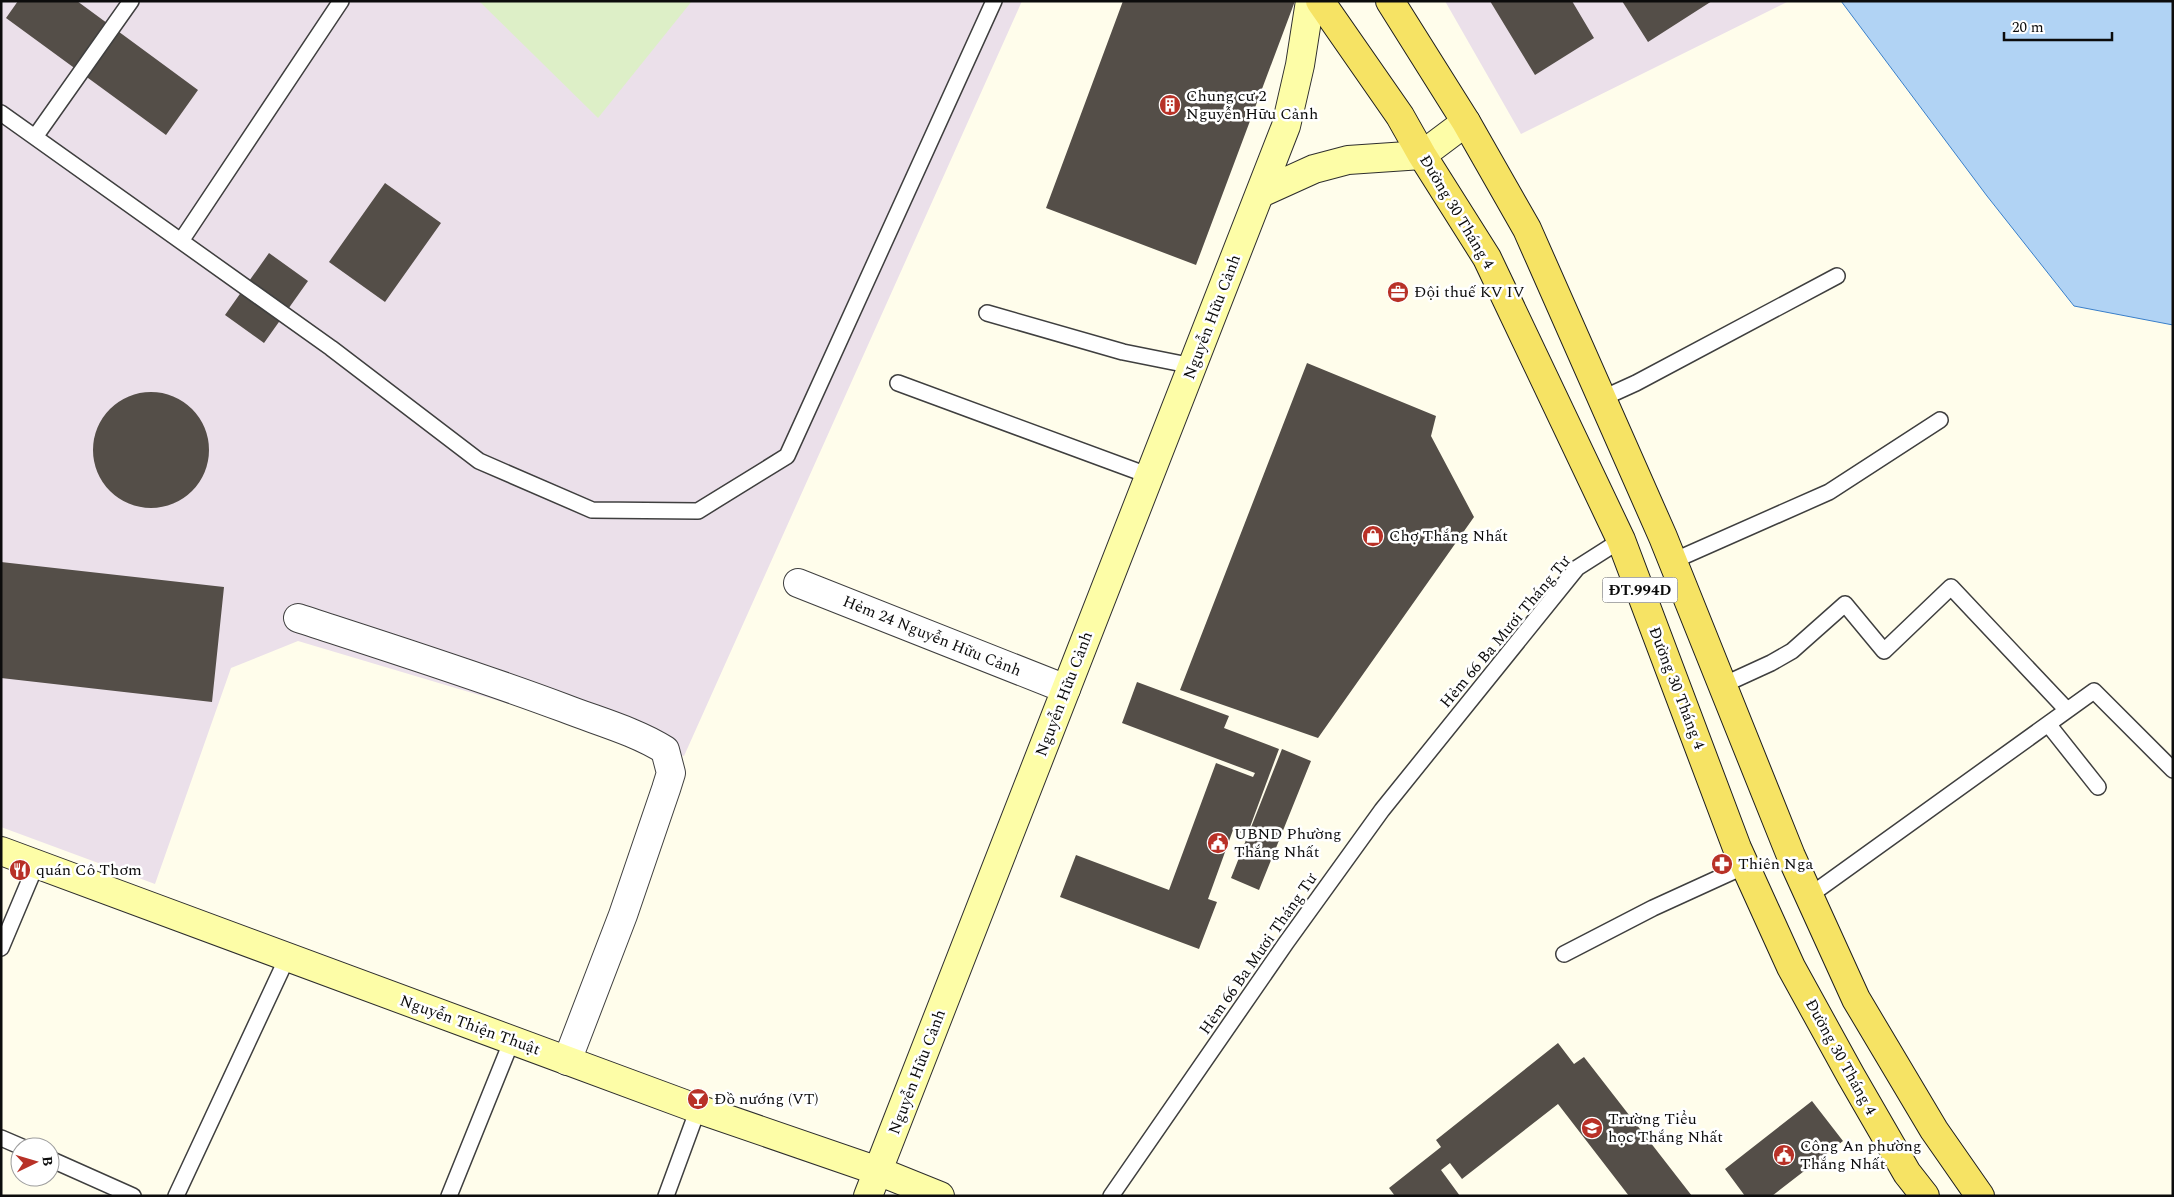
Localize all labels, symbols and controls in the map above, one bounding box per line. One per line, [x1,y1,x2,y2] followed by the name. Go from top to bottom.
[2004,10,2112,42] scale bar
[2012,16,2044,39] text: 20 m
[1186,84,1318,126] place label: Chung cư 2 Nguyễn Hữu Cảnh
[1158,93,1182,117] building icon: Chung cư 2 Nguyễn Hữu Cảnh
[1413,150,1501,274] street label: Đường 30 Tháng 4
[1177,251,1247,383] street label: Nguyễn Hữu Cảnh
[1386,280,1410,304] office icon: Đội thuế KV IV
[1414,280,1525,304] place label: Đội thuế KV IV
[1361,524,1385,548] shop icon: Chợ Thắng Nhất
[1389,524,1508,548] place label: Chợ Thắng Nhất
[1434,550,1577,713] street label: Hẻm 66 Ba Mươi Tháng Tư
[1602,578,1678,602] road number: ĐT.994D
[839,589,1025,683] street label: Hẻm 24 Nguyễn Hữu Cảnh
[1643,623,1711,753] street label: Đường 30 Tháng 4
[1029,628,1099,760] street label: Nguyễn Hữu Cảnh
[1234,822,1342,864] place label: UBND Phường Thắng Nhất
[1206,831,1230,855] public building icon: UBND Phường Thắng Nhất
[1710,852,1734,876] pharmacy icon: Thiên Nga
[1738,852,1813,876] place label: Thiên Nga
[8,858,32,882] restaurant icon: quán Cô Thơm
[36,858,142,882] place label: quán Cô Thơm
[1193,868,1324,1040] street label: Hẻm 66 Ba Mươi Tháng Tư
[396,988,544,1062] street label: Nguyễn Thiện Thuật
[1799,994,1883,1120] street label: Đường 30 Tháng 4
[882,1006,952,1138] street label: Nguyễn Hữu Cảnh
[686,1087,710,1111] bar icon: Đồ nướng (VT)
[714,1087,819,1111] place label: Đồ nướng (VT)
[1608,1107,1723,1149] place label: Trường Tiểu học Thắng Nhất
[1580,1116,1604,1140] school or university icon: Trường Tiểu học Thắng Nhất
[1800,1134,1922,1176] place label: Công An phường Thắng Nhất
[10,1137,60,1187] north arrow
[1772,1143,1796,1167] public building icon: Công An phường Thắng Nhất
[37,1155,58,1167] text: B

